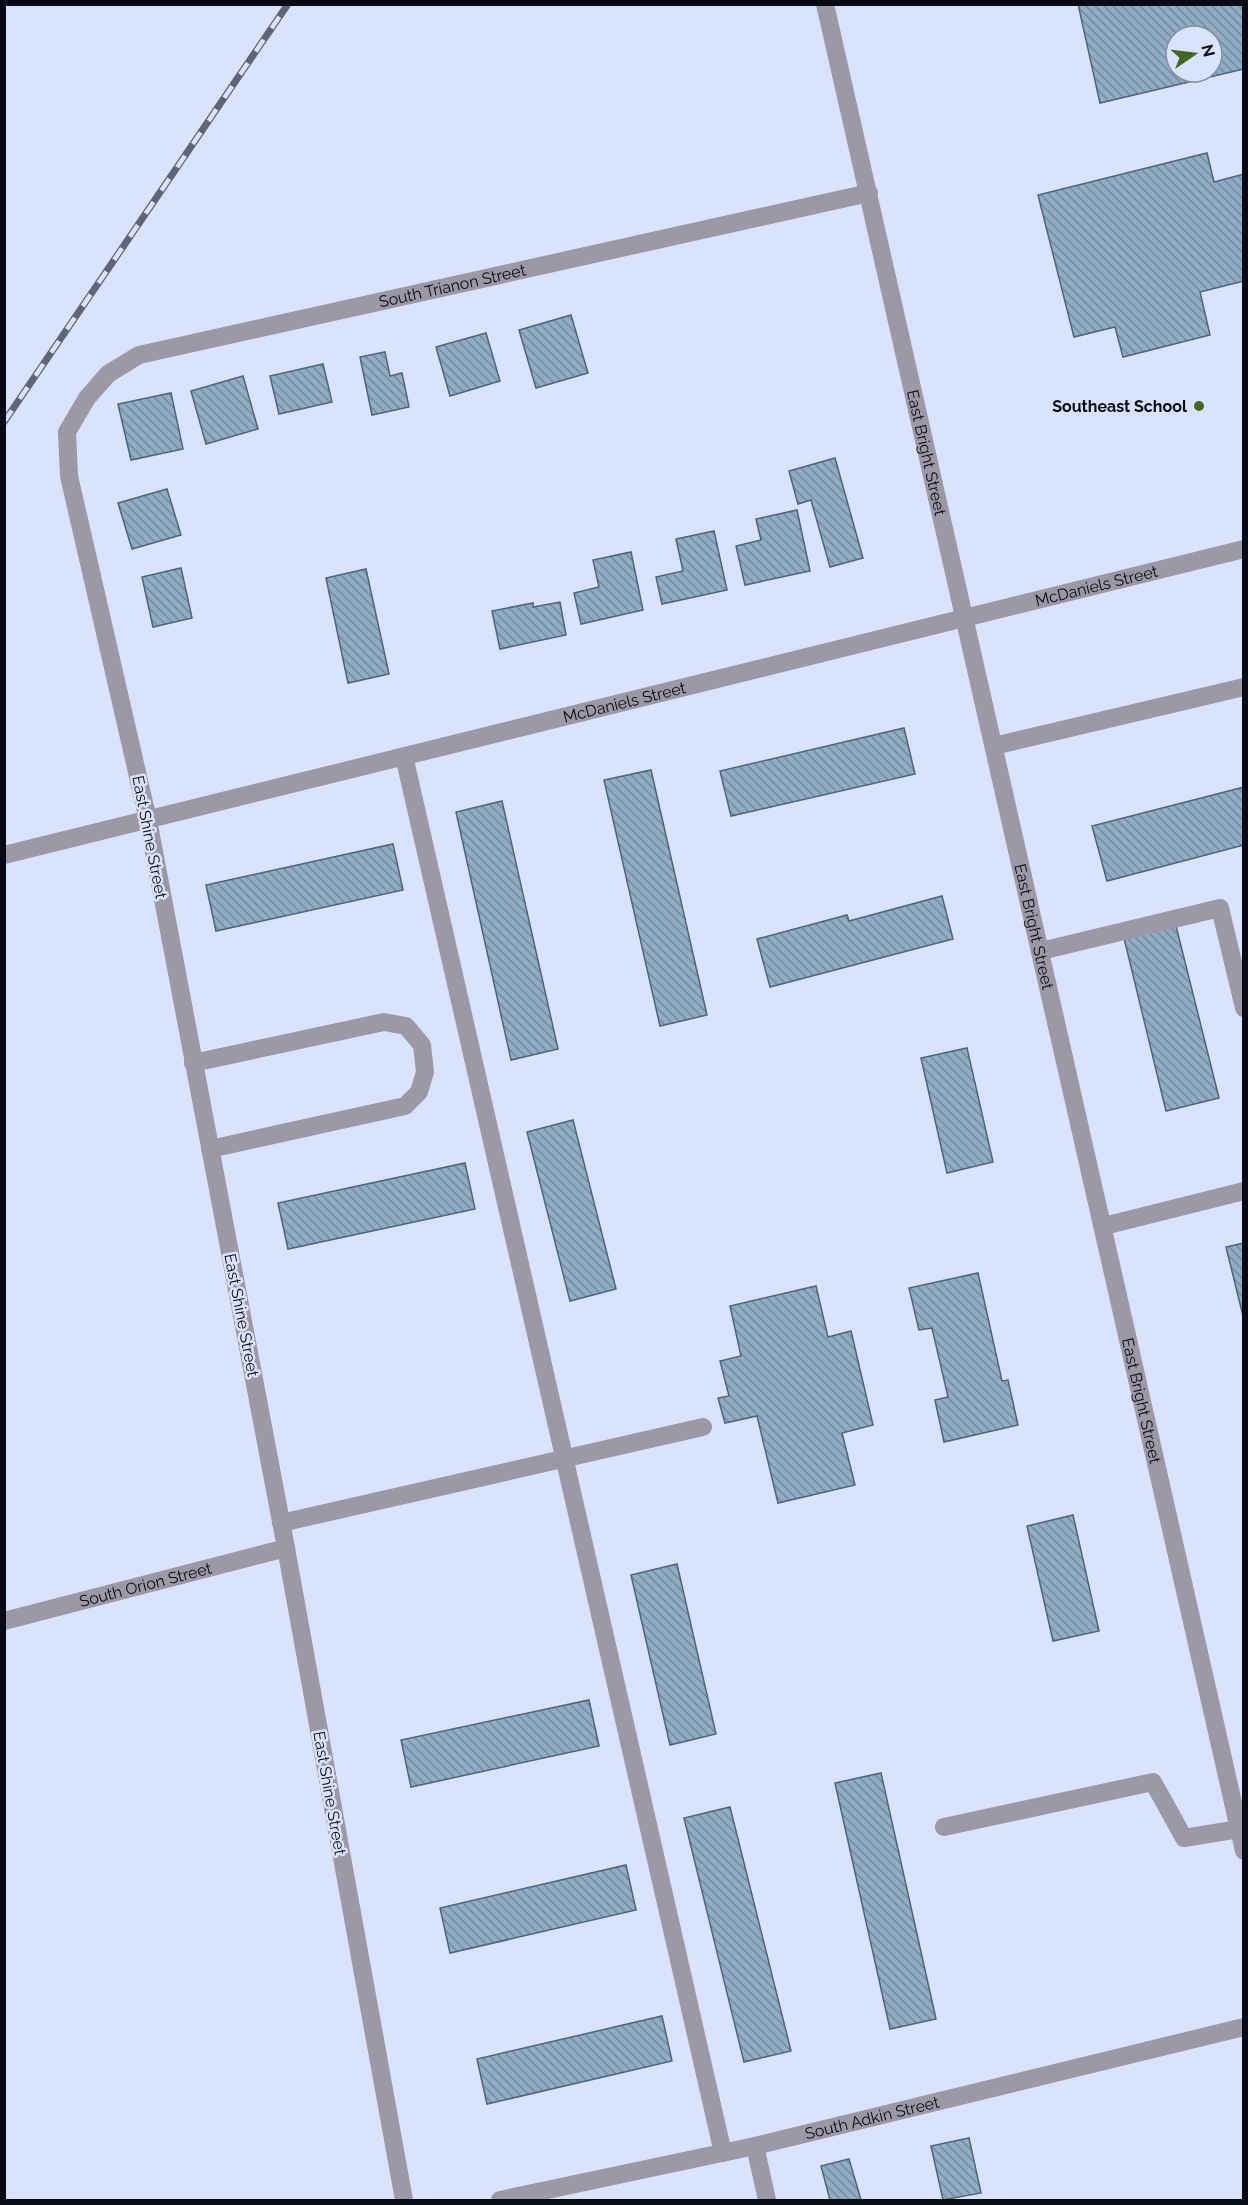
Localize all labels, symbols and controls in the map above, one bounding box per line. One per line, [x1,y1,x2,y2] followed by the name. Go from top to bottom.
[1164,24,1224,84] north arrow
[1197,42,1219,59] text: N
[377,260,528,312] street label: South Trianon Street
[903,388,950,518] street label: East Bright Street
[1052,397,1188,416] place label: Southeast School
[1192,399,1206,413] marker: Southeast School
[1033,562,1160,610] street label: McDaniels Street
[561,678,688,727] street label: McDaniels Street
[128,774,171,901] street label: East Shine Street
[1010,862,1057,992] street label: East Bright Street
[220,1252,263,1379] street label: East Shine Street
[1118,1336,1165,1466] street label: East Bright Street
[77,1558,214,1611] street label: South Orion Street
[309,1730,350,1857] street label: East Shine Street
[803,2092,942,2144] street label: South Adkin Street

